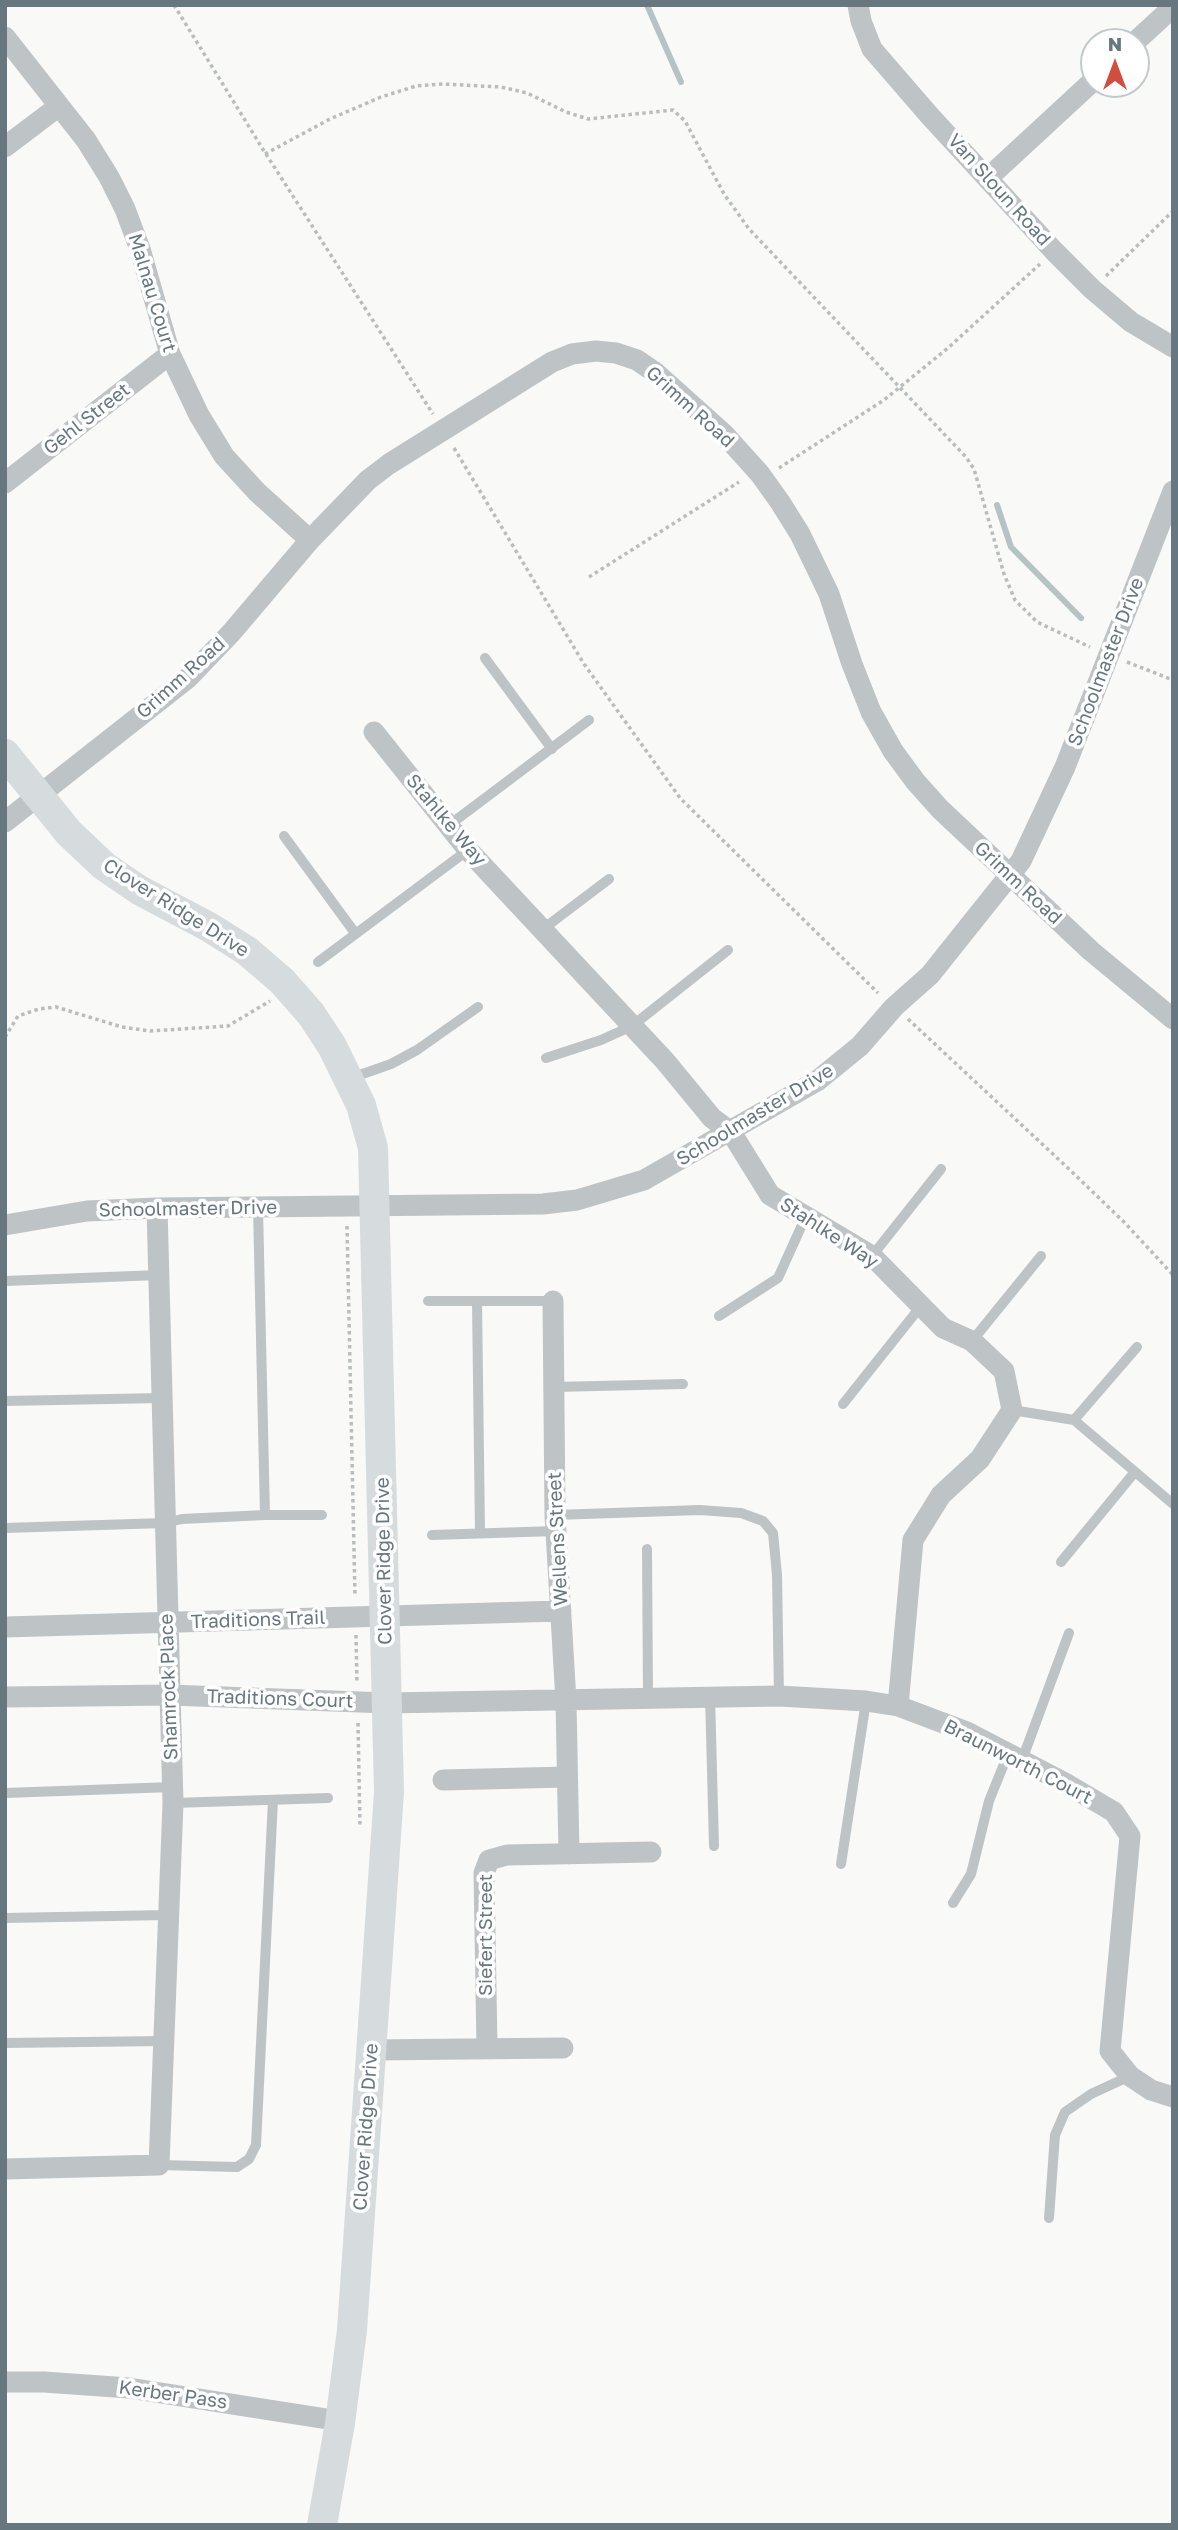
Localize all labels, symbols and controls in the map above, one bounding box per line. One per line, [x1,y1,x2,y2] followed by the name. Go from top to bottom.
[1080,28,1150,98] north arrow
[1108,32,1122,55] text: N
[943,129,1055,251] street label: Van Sloun Road
[123,231,181,355] street label: Malnau Court
[641,361,739,453] street label: Grimm Road
[39,378,135,460] street label: Gehl Street
[1063,575,1149,749] street label: Schoolmaster Drive
[132,632,230,724] street label: Grimm Road
[401,770,491,870] street label: Stahlke Way
[970,837,1066,929] street label: Grimm Road
[99,854,253,962] street label: Clover Ridge Drive
[673,1059,837,1171] street label: Schoolmaster Drive
[776,1193,882,1273] street label: Stahlke Way
[99,1196,277,1222] street label: Schoolmaster Drive
[543,1471,573,1607] street label: Wellens Street
[371,1477,397,1645] street label: Clover Ridge Drive
[190,1606,326,1634] street label: Traditions Trail
[155,1613,183,1761] street label: Shamrock Place
[206,1685,354,1713] street label: Traditions Court
[940,1715,1096,1809] street label: Braunworth Court
[475,1874,497,1996] street label: Siefert Street
[349,2043,383,2211] street label: Clover Ridge Drive
[117,2376,229,2414] street label: Kerber Pass

